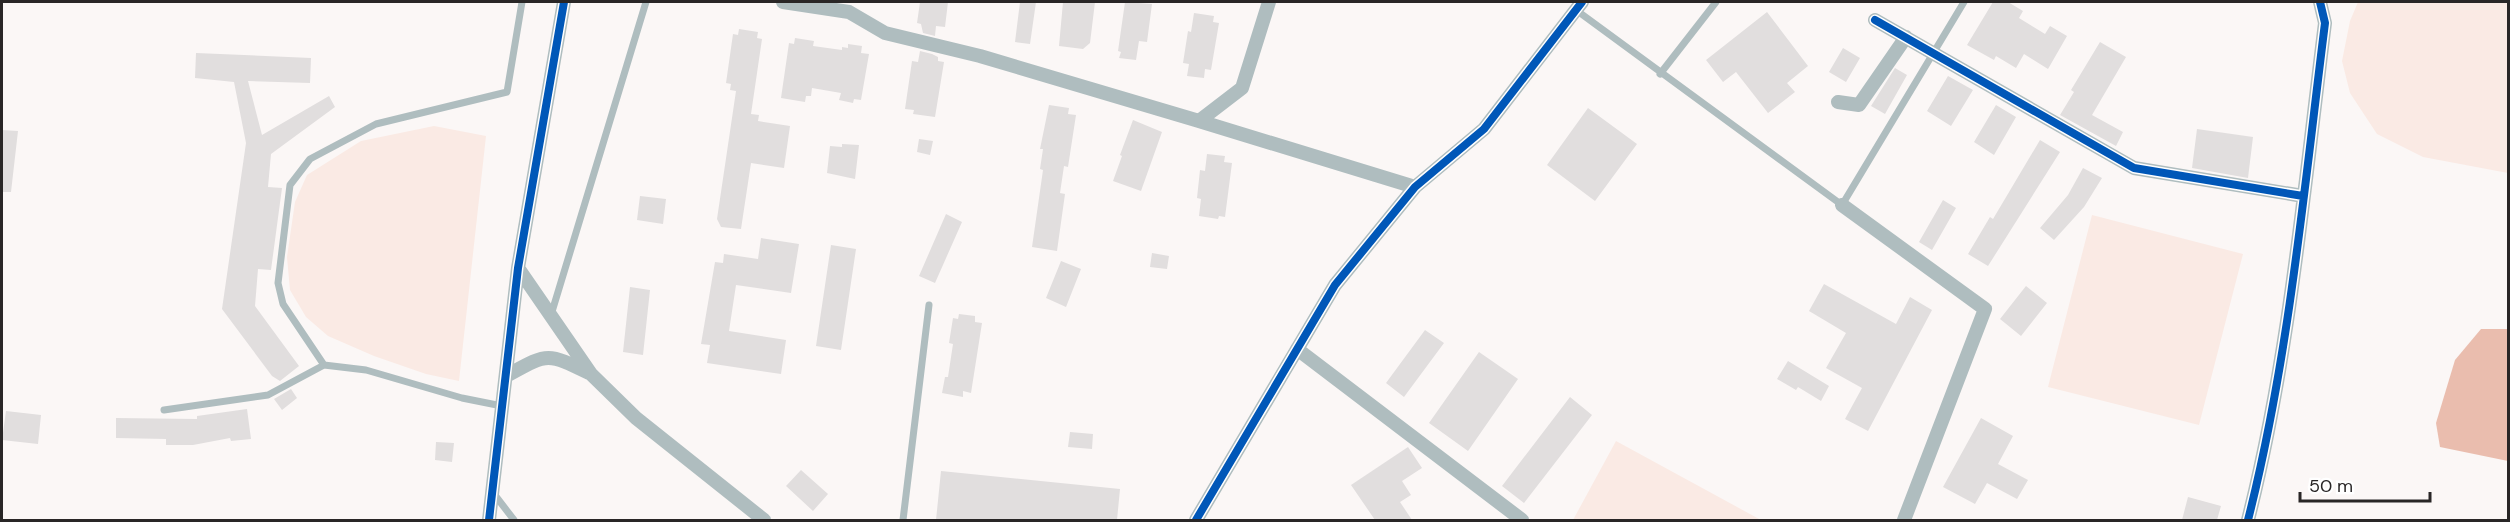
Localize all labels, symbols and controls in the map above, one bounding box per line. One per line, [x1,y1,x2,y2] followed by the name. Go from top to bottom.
[2300,465,2430,503] scale bar
[2309,474,2353,498] text: 50 m

